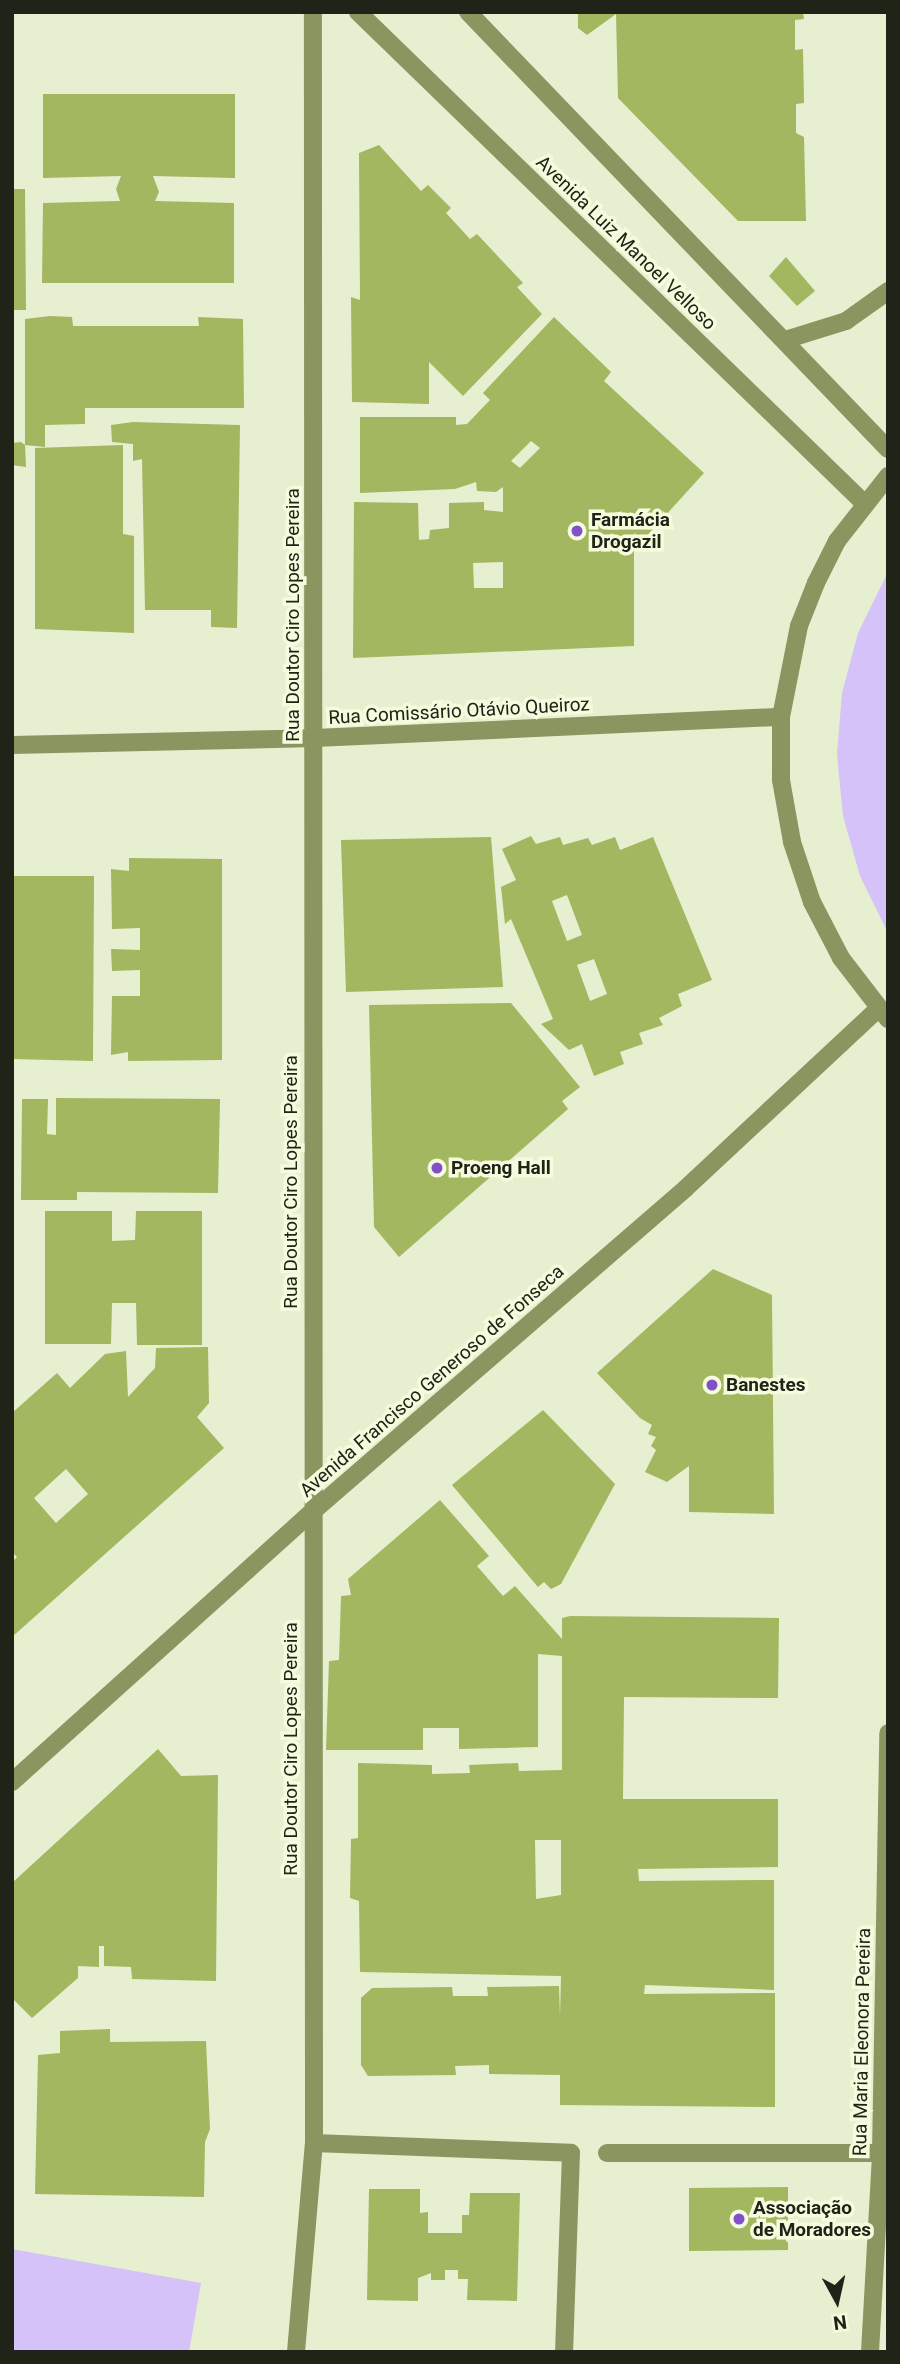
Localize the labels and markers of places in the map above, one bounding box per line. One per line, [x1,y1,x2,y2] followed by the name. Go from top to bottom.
[591,509,670,553] place label: Farmácia Drogazil
[569,523,585,539] marker: Farmácia Drogazil
[451,1157,551,1179] place label: Proeng Hall
[429,1160,445,1176] marker: Proeng Hall
[726,1374,805,1396] place label: Banestes
[704,1377,720,1393] marker: Banestes
[753,2197,871,2241] place label: Associação de Moradores
[731,2211,747,2227] marker: Associação de Moradores

